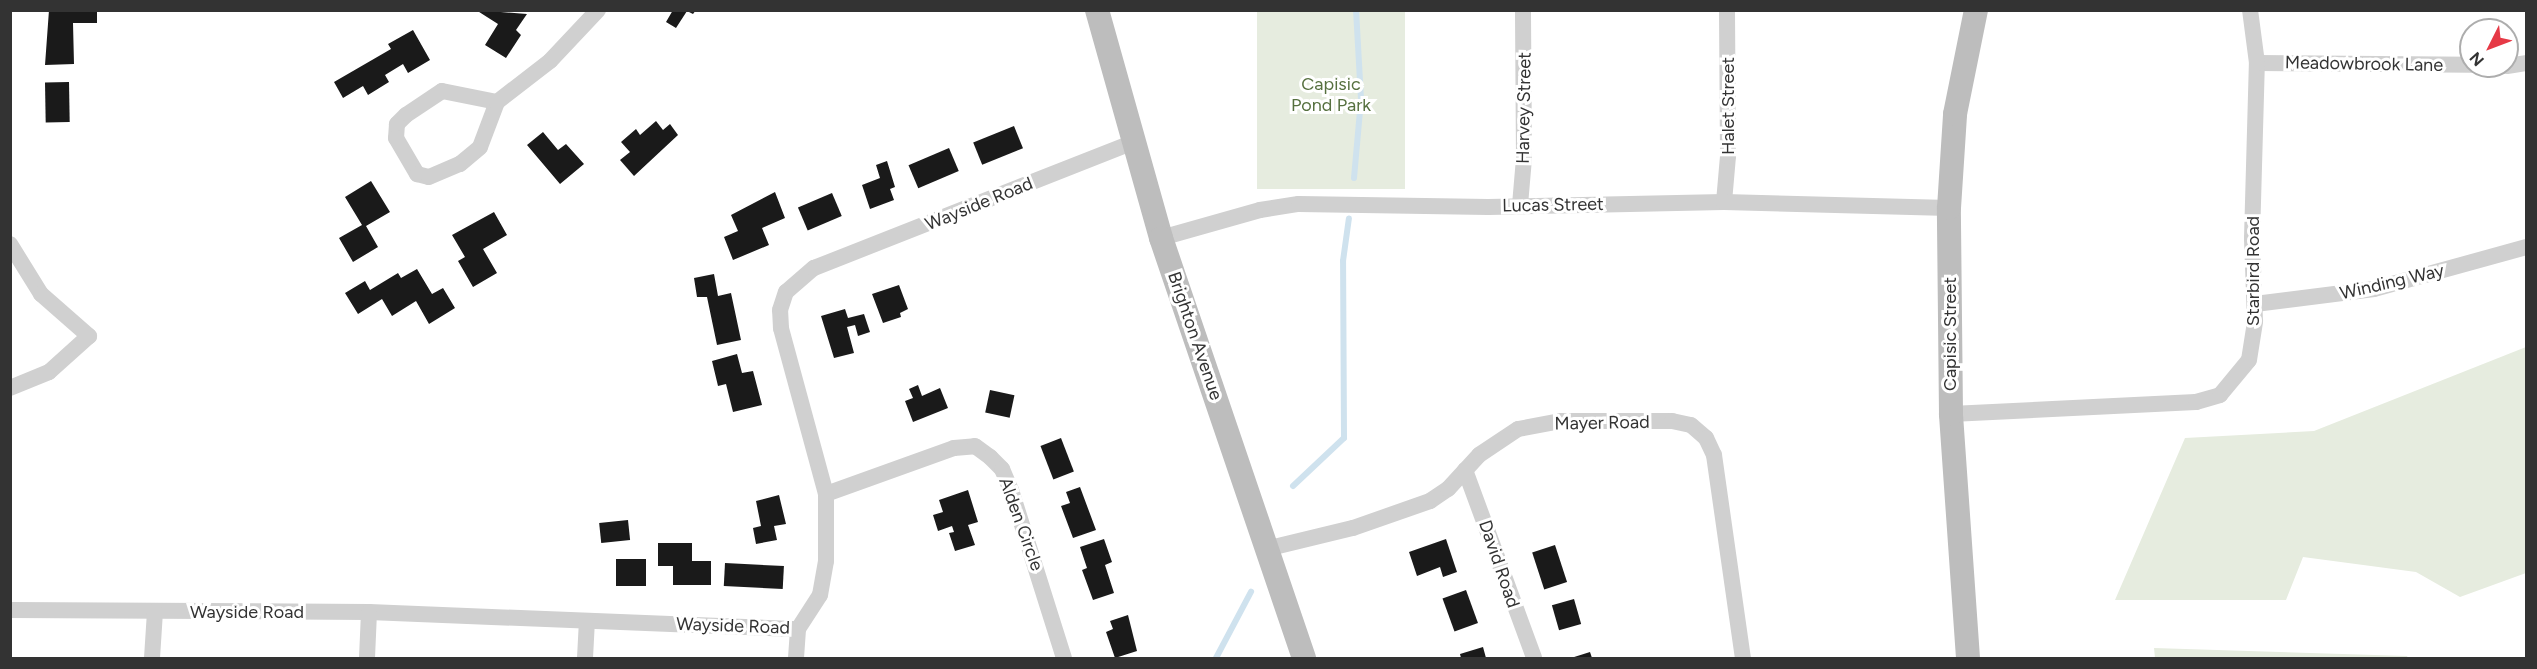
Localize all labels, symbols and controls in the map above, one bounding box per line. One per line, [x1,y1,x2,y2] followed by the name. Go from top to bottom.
[2459,18,2519,78] north arrow
[2466,48,2488,70] text: N
[1512,52,1536,164] street label: Harvey Street
[2285,52,2443,76] street label: Meadowbrook Lane
[1717,57,1739,155] street label: Halet Street
[1291,74,1371,116] park label: Capisic Pond Park
[922,173,1036,235] street label: Wayside Road
[1502,193,1604,217] street label: Lucas Street
[2242,216,2264,326] street label: Starbird Road
[2338,260,2446,304] street label: Winding Way
[1163,269,1227,403] street label: Brighton Avenue
[1939,277,1961,391] street label: Capisic Street
[1554,411,1650,435] street label: Mayer Road
[994,474,1048,574] street label: Alden Circle
[1474,517,1524,611] street label: David Road
[190,601,304,623] street label: Wayside Road
[676,613,790,639] street label: Wayside Road

